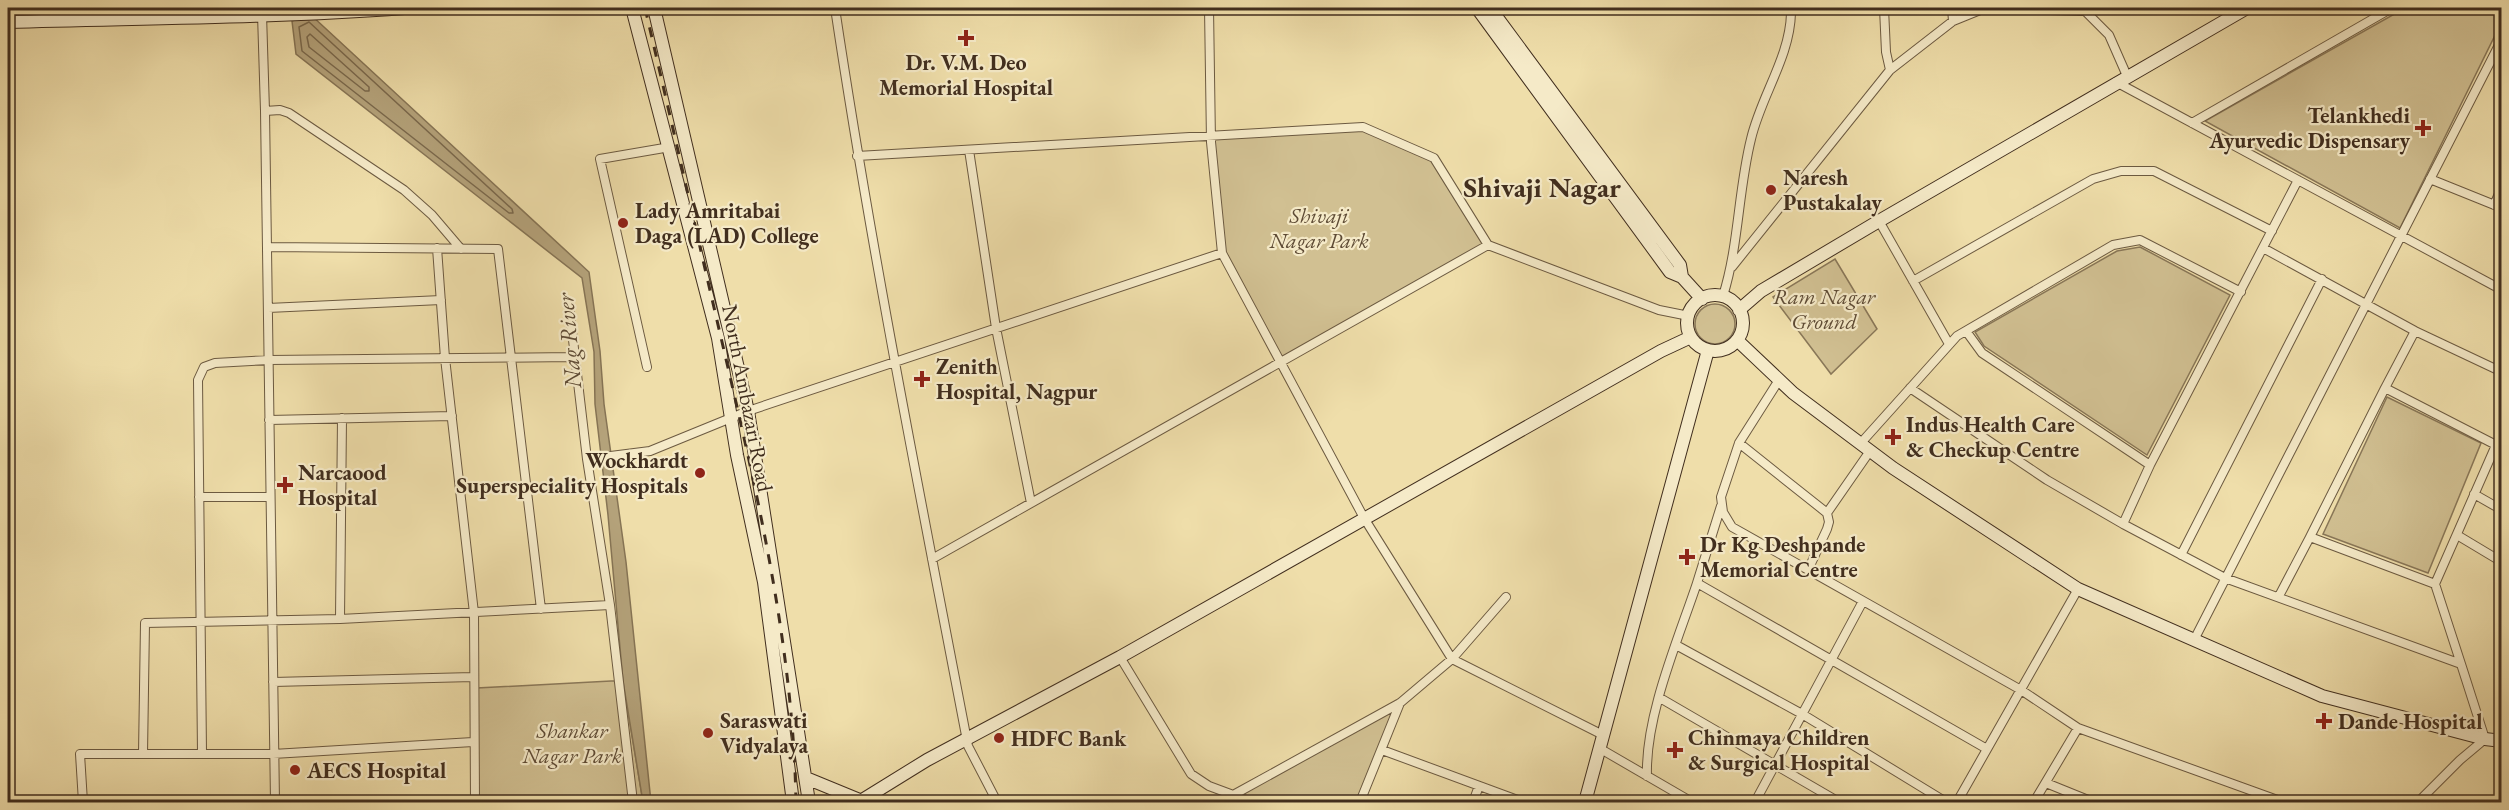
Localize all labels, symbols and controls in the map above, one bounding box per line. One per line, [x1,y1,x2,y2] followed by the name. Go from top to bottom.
[957,29,975,47] marker: Dr. V.M. Deo Memorial Hospital
[879,48,1053,102] place label: Dr. V.M. Deo Memorial Hospital
[2208,101,2411,155] place label: Telankhedi Ayurvedic Dispensary
[2414,119,2432,137] marker: Telankhedi Ayurvedic Dispensary
[1783,163,1882,217] place label: Naresh Pustakalay
[1463,169,1621,205] district label: Shivaji Nagar
[1764,183,1778,197] marker: Naresh Pustakalay
[635,196,819,250] place label: Lady Amritabai Daga (LAD) College
[1268,201,1369,255] park label: Shivaji Nagar Park
[616,216,630,230] marker: Lady Amritabai Daga (LAD) College
[1773,282,1877,336] park label: Ram Nagar Ground
[549,290,588,391] water label: Nag River
[715,302,780,495] street label: North Ambazari Road
[936,352,1098,406] place label: Zenith Hospital, Nagpur
[913,370,931,388] marker: Zenith Hospital, Nagpur
[1906,410,2079,464] place label: Indus Health Care & Checkup Centre
[1884,428,1902,446] marker: Indus Health Care & Checkup Centre
[456,446,689,500] place label: Wockhardt Superspeciality Hospitals
[298,458,387,512] place label: Narcaood Hospital
[693,466,707,480] marker: Wockhardt Superspeciality Hospitals
[276,476,294,494] marker: Narcaood Hospital
[1700,530,1866,584] place label: Dr Kg Deshpande Memorial Centre
[1678,548,1696,566] marker: Dr Kg Deshpande Memorial Centre
[720,706,808,760] place label: Saraswati Vidyalaya
[2338,707,2483,736] place label: Dande Hospital
[2315,712,2333,730] marker: Dande Hospital
[521,716,622,770] park label: Shankar Nagar Park
[1688,723,1870,777] place label: Chinmaya Children & Surgical Hospital
[1011,724,1127,753] place label: HDFC Bank
[701,726,715,740] marker: Saraswati Vidyalaya
[992,731,1006,745] marker: HDFC Bank
[1666,741,1684,759] marker: Chinmaya Children & Surgical Hospital
[306,756,446,785] place label: AECS Hospital
[288,763,302,777] marker: AECS Hospital

